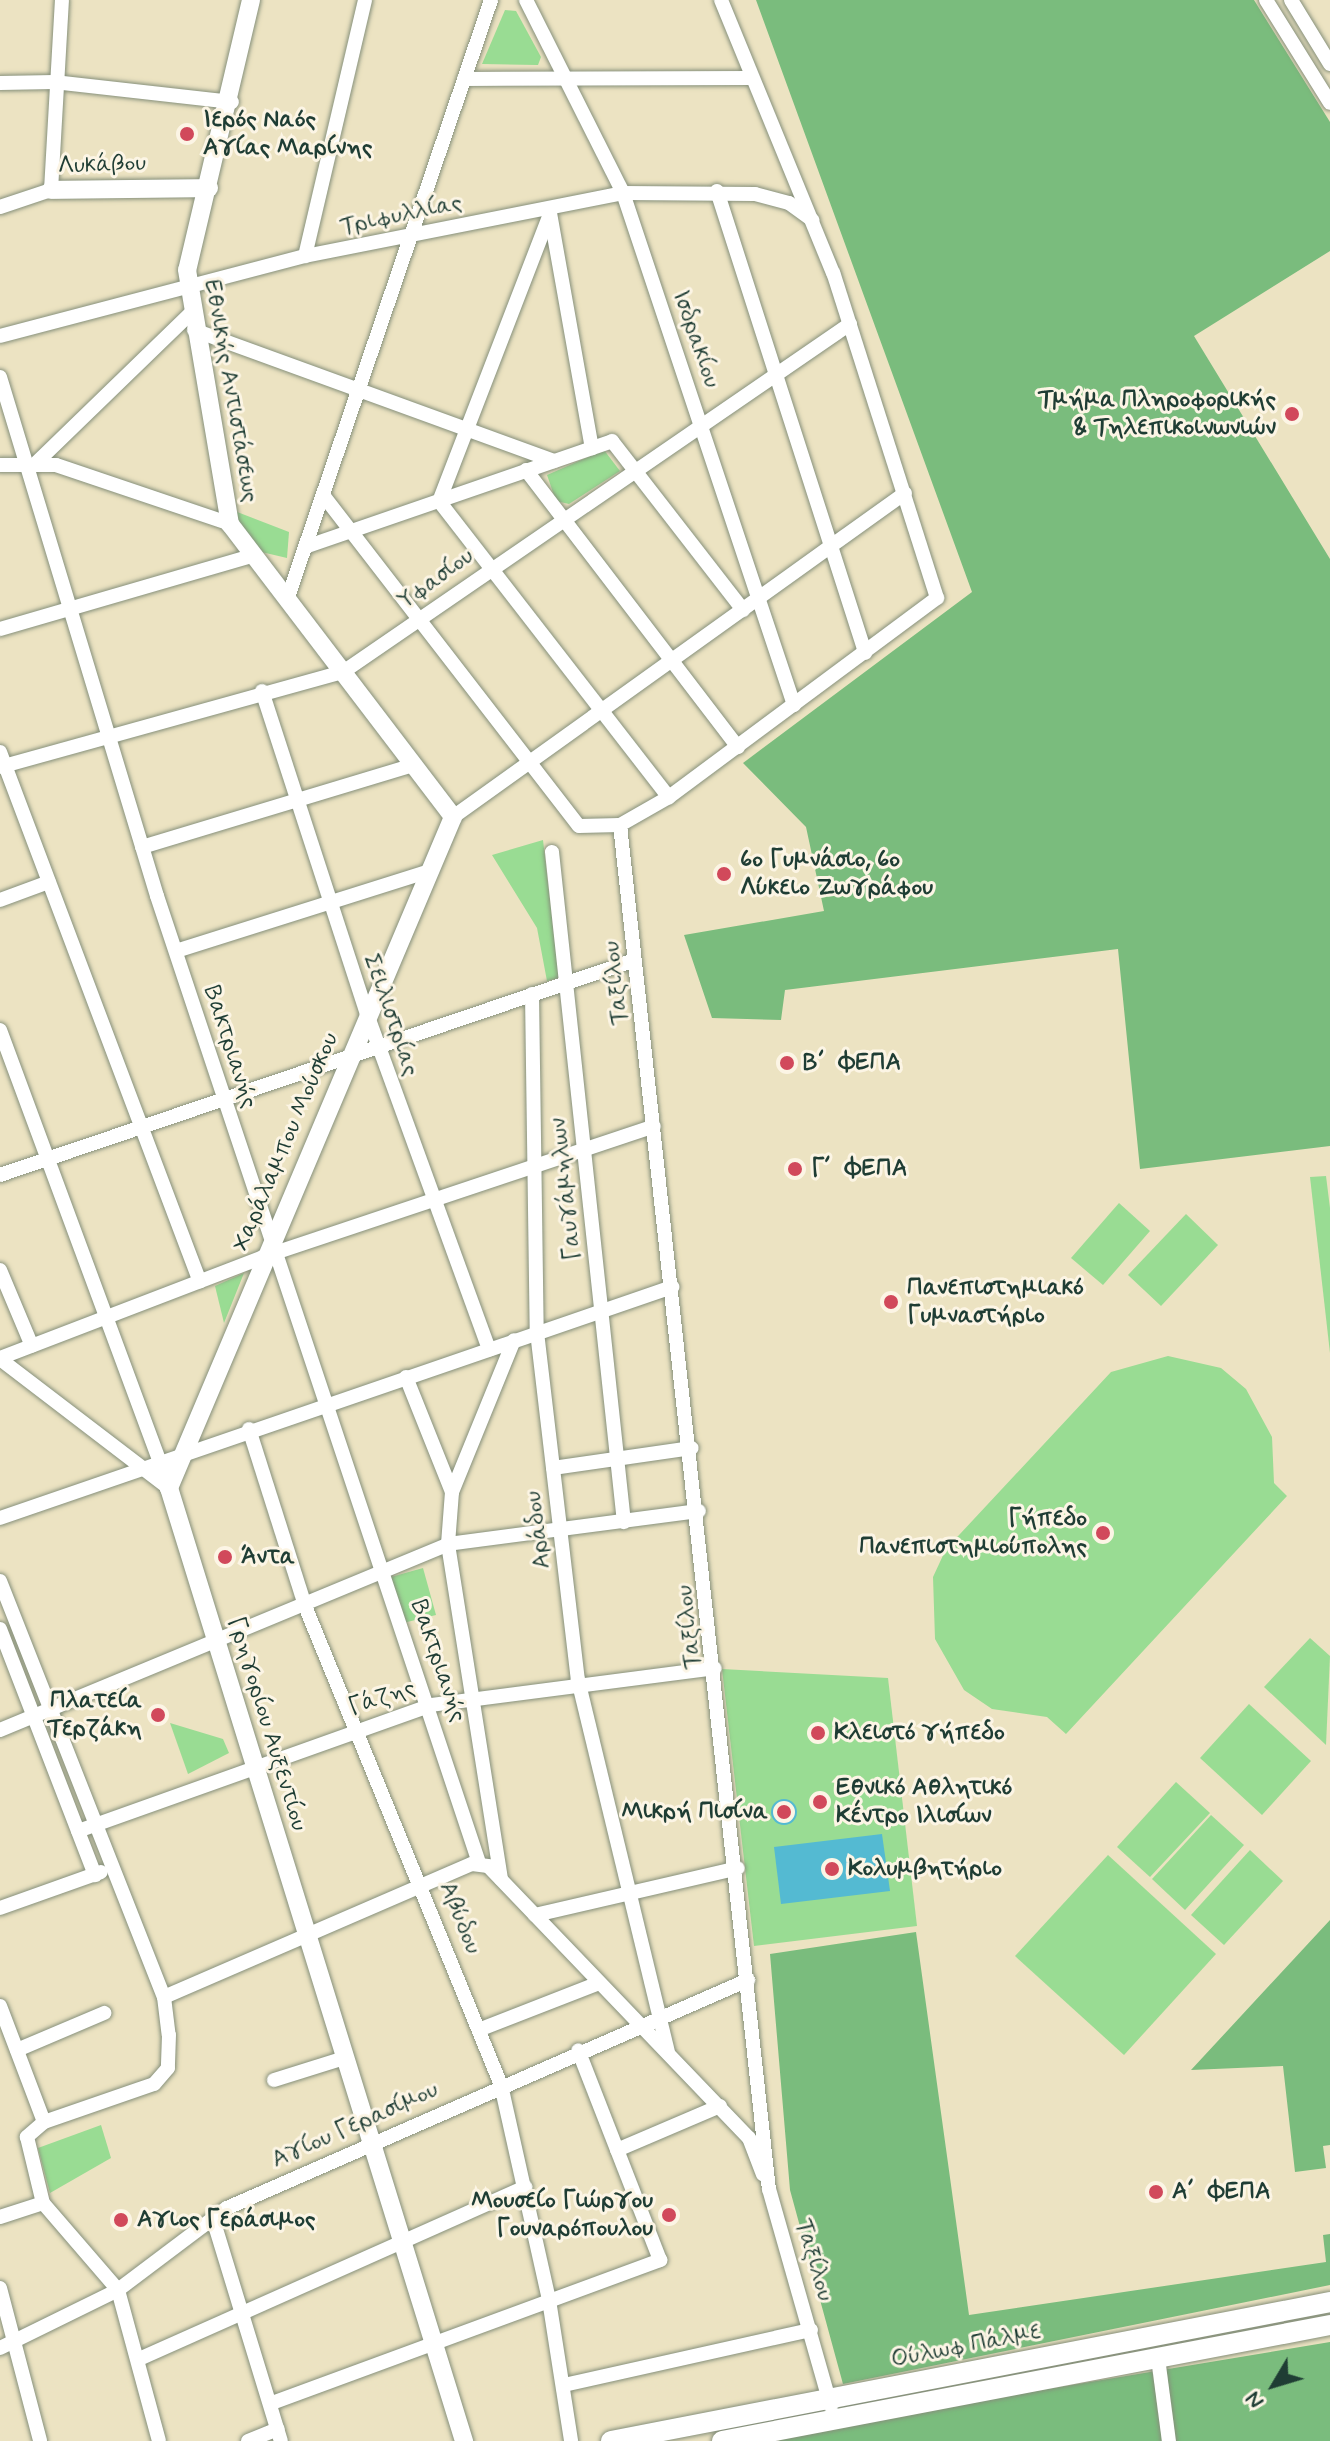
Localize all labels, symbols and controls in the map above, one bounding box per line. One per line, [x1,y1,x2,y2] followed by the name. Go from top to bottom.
[203,106,373,162] place label: Ιερός Ναός Αγίας Μαρίνης
[178,125,196,143] marker: Ιερός Ναός Αγίας Μαρίνης
[57,149,147,181] street label: Λυκάβου
[338,188,464,242] street label: Τριφυλλίας
[197,277,265,505] street label: Εθνικής Αντιστάσεως
[666,286,726,392] street label: Ισδρακίου
[1038,386,1276,442] place label: Τμήμα Πληροφορικής & Τηλεπικοινωνιών
[1283,405,1301,423] marker: Τμήμα Πληροφορικής & Τηλεπικοινωνιών
[393,542,479,616] street label: Υφασίου
[740,846,933,902] place label: 6ο Γυμνάσιο, 6ο Λύκειο Ζωγράφου
[715,865,733,883] marker: 6ο Γυμνάσιο, 6ο Λύκειο Ζωγράφου
[597,940,635,1026] street label: Ταξίλου
[357,950,425,1080] street label: Σειλιστρίας
[197,982,263,1112] street label: Βακτριανής
[227,1028,345,1256] street label: Χαράλαμπου Μούσκου
[803,1049,901,1077] place label: Β΄ ΦΕΠΑ
[778,1054,796,1072] marker: Β΄ ΦΕΠΑ
[544,1116,588,1262] street label: Γαυγάμηλων
[811,1155,907,1183] place label: Γ΄ ΦΕΠΑ
[786,1160,804,1178] marker: Γ΄ ΦΕΠΑ
[907,1274,1084,1330] place label: Πανεπιστημιακό Γυμναστήριο
[882,1293,900,1311] marker: Πανεπιστημιακό Γυμναστήριο
[519,1489,557,1571] street label: Αράδου
[859,1505,1087,1561] place label: Γήπεδο Πανεπιστημιούπολης
[1094,1524,1112,1542] marker: Γήπεδο Πανεπιστημιούπολης
[241,1543,295,1571] place label: Άντα
[216,1548,234,1566] marker: Άντα
[670,1584,708,1670] street label: Ταξίλου
[404,1596,472,1726] street label: Βακτριανής
[221,1613,313,1835] street label: Γρηγορίου Αυξεντίου
[345,1674,419,1722] street label: Γάζης
[47,1687,142,1743] place label: Πλατεία Τερζάκη
[149,1706,167,1724] marker: Πλατεία Τερζάκη
[834,1719,1005,1747] place label: Κλειστό γήπεδο
[809,1724,827,1742] marker: Κλειστό γήπεδο
[836,1774,1012,1830] place label: Εθνικό Αθλητικό Κέντρο Ιλισίων
[811,1793,829,1811] marker: Εθνικό Αθλητικό Κέντρο Ιλισίων
[621,1798,768,1826] place label: Μικρή Πισίνα
[775,1803,793,1821] marker: Μικρή Πισίνα
[848,1855,1002,1883] place label: Κολυμβητήριο
[823,1860,841,1878] marker: Κολυμβητήριο
[433,1878,487,1958] street label: Αβύδου
[267,2075,443,2175] street label: Αγίου Γερασίμου
[1172,2178,1271,2206] place label: Α΄ ΦΕΠΑ
[1147,2183,1165,2201] marker: Α΄ ΦΕΠΑ
[471,2187,653,2243] place label: Μουσείο Γιώργου Γουναρόπουλου
[137,2206,316,2234] place label: Αγιος Γεράσιμος
[660,2206,678,2224] marker: Μουσείο Γιώργου Γουναρόπουλου
[112,2211,130,2229] marker: Αγιος Γεράσιμος
[789,2215,839,2305] street label: Ταξίλου
[889,2317,1043,2375] street label: Ούλωφ Πάλμε
[1234,2345,1314,2425] north arrow
[1240,2385,1271,2414] text: N

